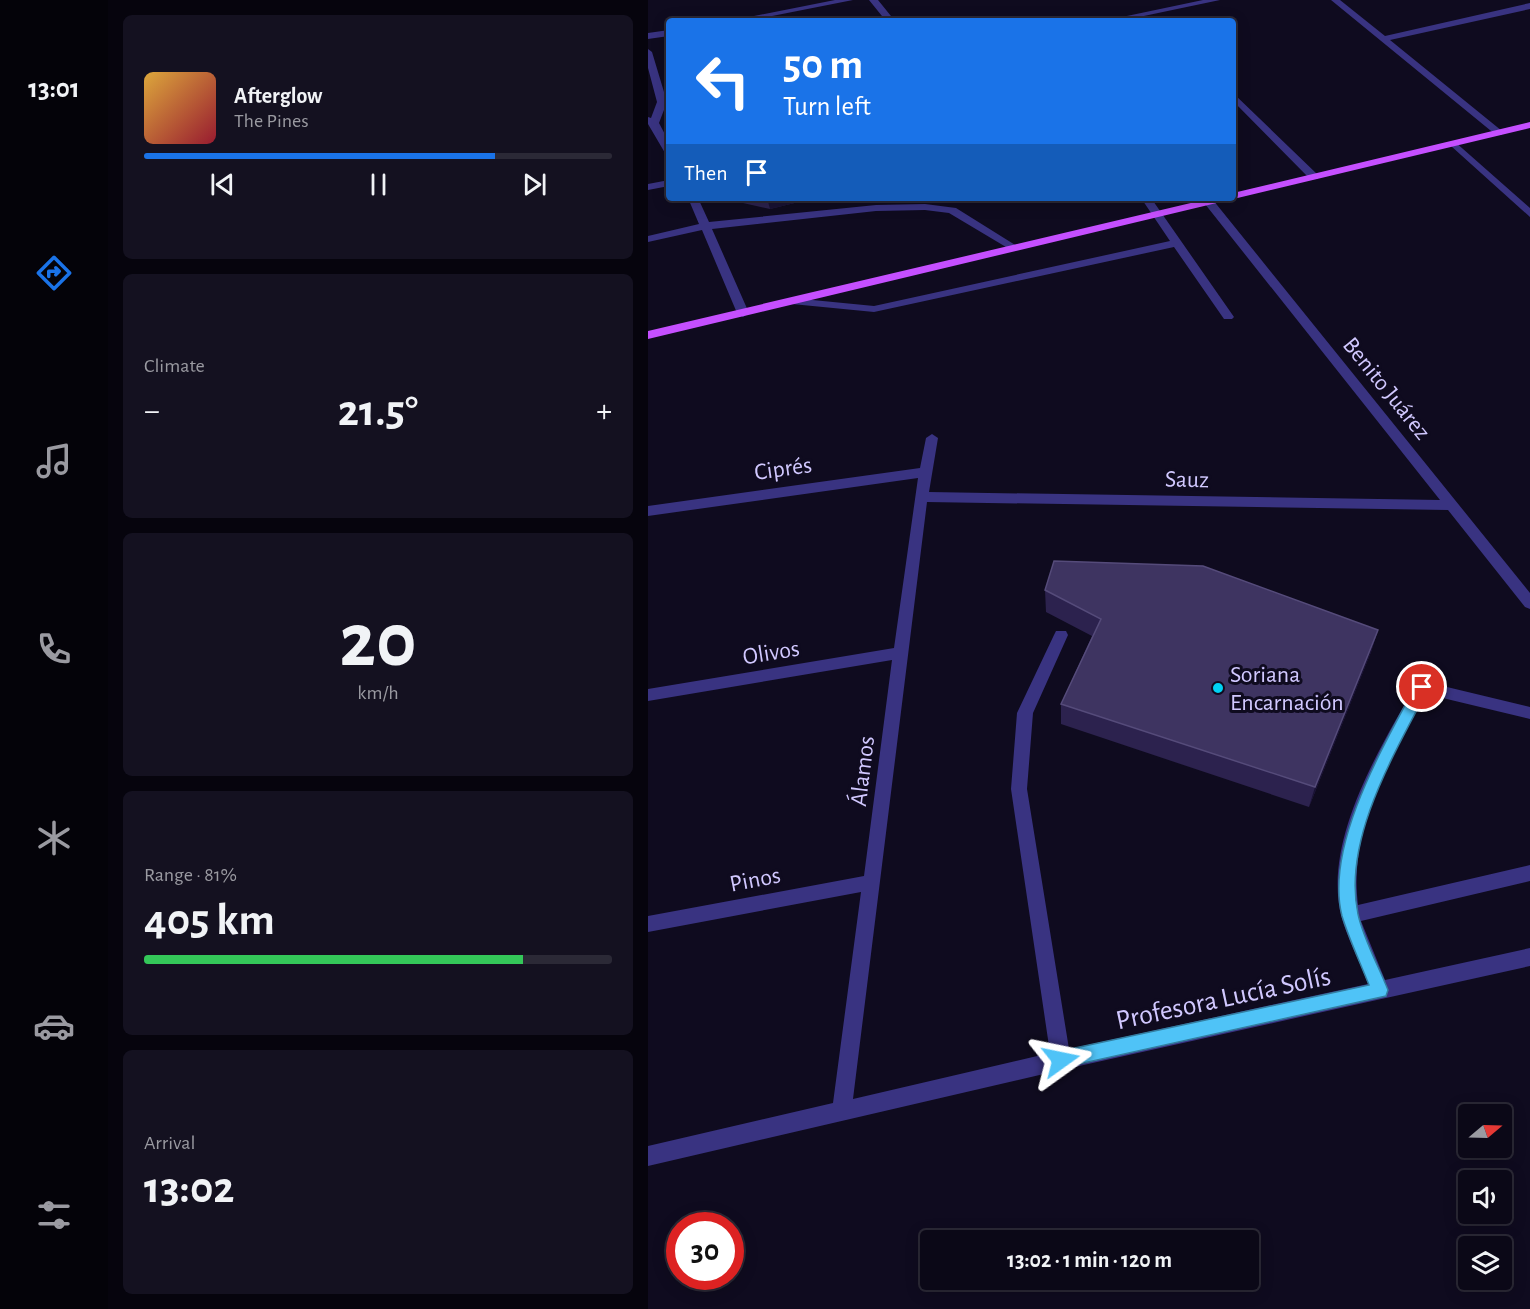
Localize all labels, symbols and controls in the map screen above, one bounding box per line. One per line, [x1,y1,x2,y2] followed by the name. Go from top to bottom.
[684,42,762,120] icon: left
[783,44,863,86] text: 50 m
[28,75,80,102] text: 13:01
[234,85,322,107] text: Afterglow
[783,93,871,120] text: Turn left
[234,111,309,131] text: The Pines
[740,156,773,189] icon: arrive
[684,162,728,184] text: Then
[206,168,239,201] icon: previous
[362,168,395,201] icon: pause
[518,168,551,201] icon: next
[33,252,75,294] icon: directions
[1338,333,1435,444] street label: Benito Juárez
[144,356,205,376] text: Climate
[338,389,418,434] text: 21.5°
[144,395,160,428] text: −
[596,395,612,428] text: +
[33,440,75,482] icon: music
[753,453,813,485] street label: Ciprés
[1165,468,1209,492] street label: Sauz
[339,603,417,681] text: 20
[33,628,75,670] icon: phone
[741,637,801,669] street label: Olivos
[1396,661,1447,712] pin
[1230,663,1344,715] place label: Soriana Encarnación
[1405,670,1438,703] icon: arrive
[1211,681,1225,695] marker: Soriana Encarnación
[357,683,399,703] text: km/h
[845,734,879,808] street label: Álamos
[33,817,75,859] icon: climate
[728,863,783,897] street label: Pinos
[144,865,237,885] text: Range · 81%
[144,898,275,943] text: 405 km
[1113,963,1333,1035] street label: Profesora Lucía Solís
[33,1005,75,1047] icon: car
[1029,1028,1093,1092] position arrow
[1458,1104,1512,1158] north arrow
[1458,1104,1512,1290] map controls
[144,1133,195,1153] text: Arrival
[144,1166,235,1211] text: 13:02
[1458,1170,1512,1224] button: sound
[33,1194,75,1236] icon: filters
[666,1212,744,1290] speed limit sign: 30
[1458,1236,1512,1290] button: layers
[1007,1249,1172,1271] text: 13:02 · 1 min · 120 m

